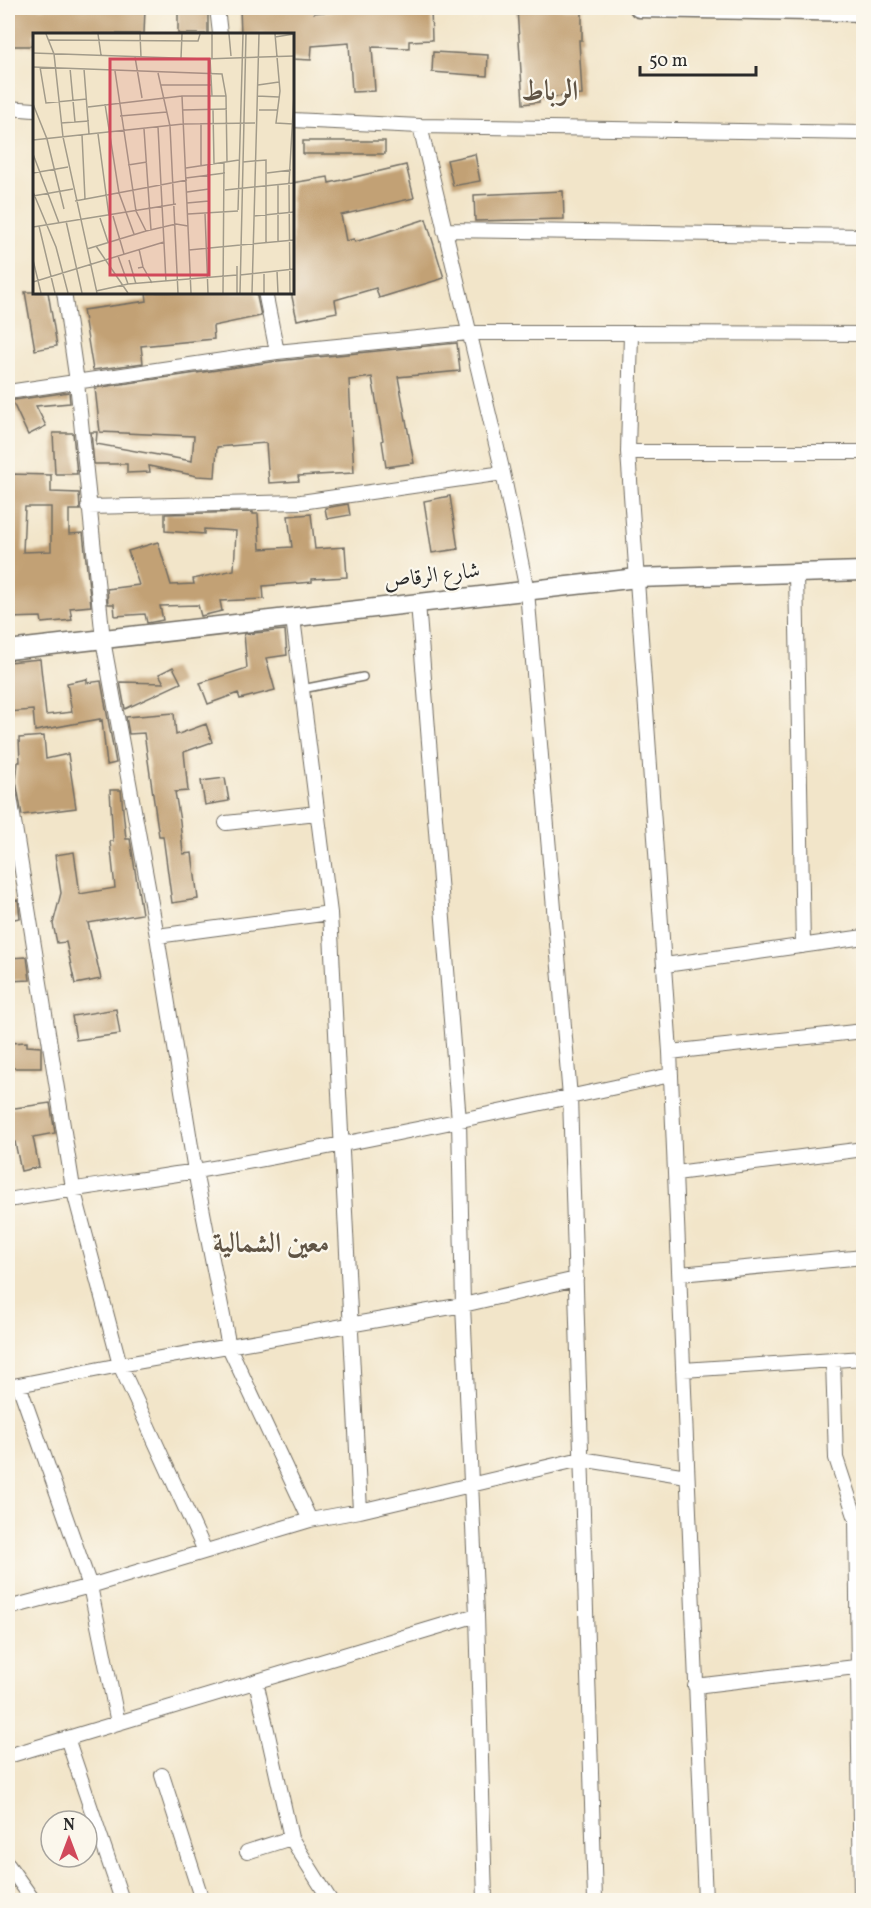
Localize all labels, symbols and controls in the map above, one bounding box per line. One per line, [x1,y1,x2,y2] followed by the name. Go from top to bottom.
[33,33,294,294] inset map
[640,39,756,77] scale bar
[649,49,688,74] text: 50 m
[522,73,578,112] district label: الرباط
[382,556,482,599] street label: شارع الرقاص
[213,1225,329,1264] district label: معين الشمالية
[39,1809,99,1869] north arrow
[63,1815,75,1837] text: N

